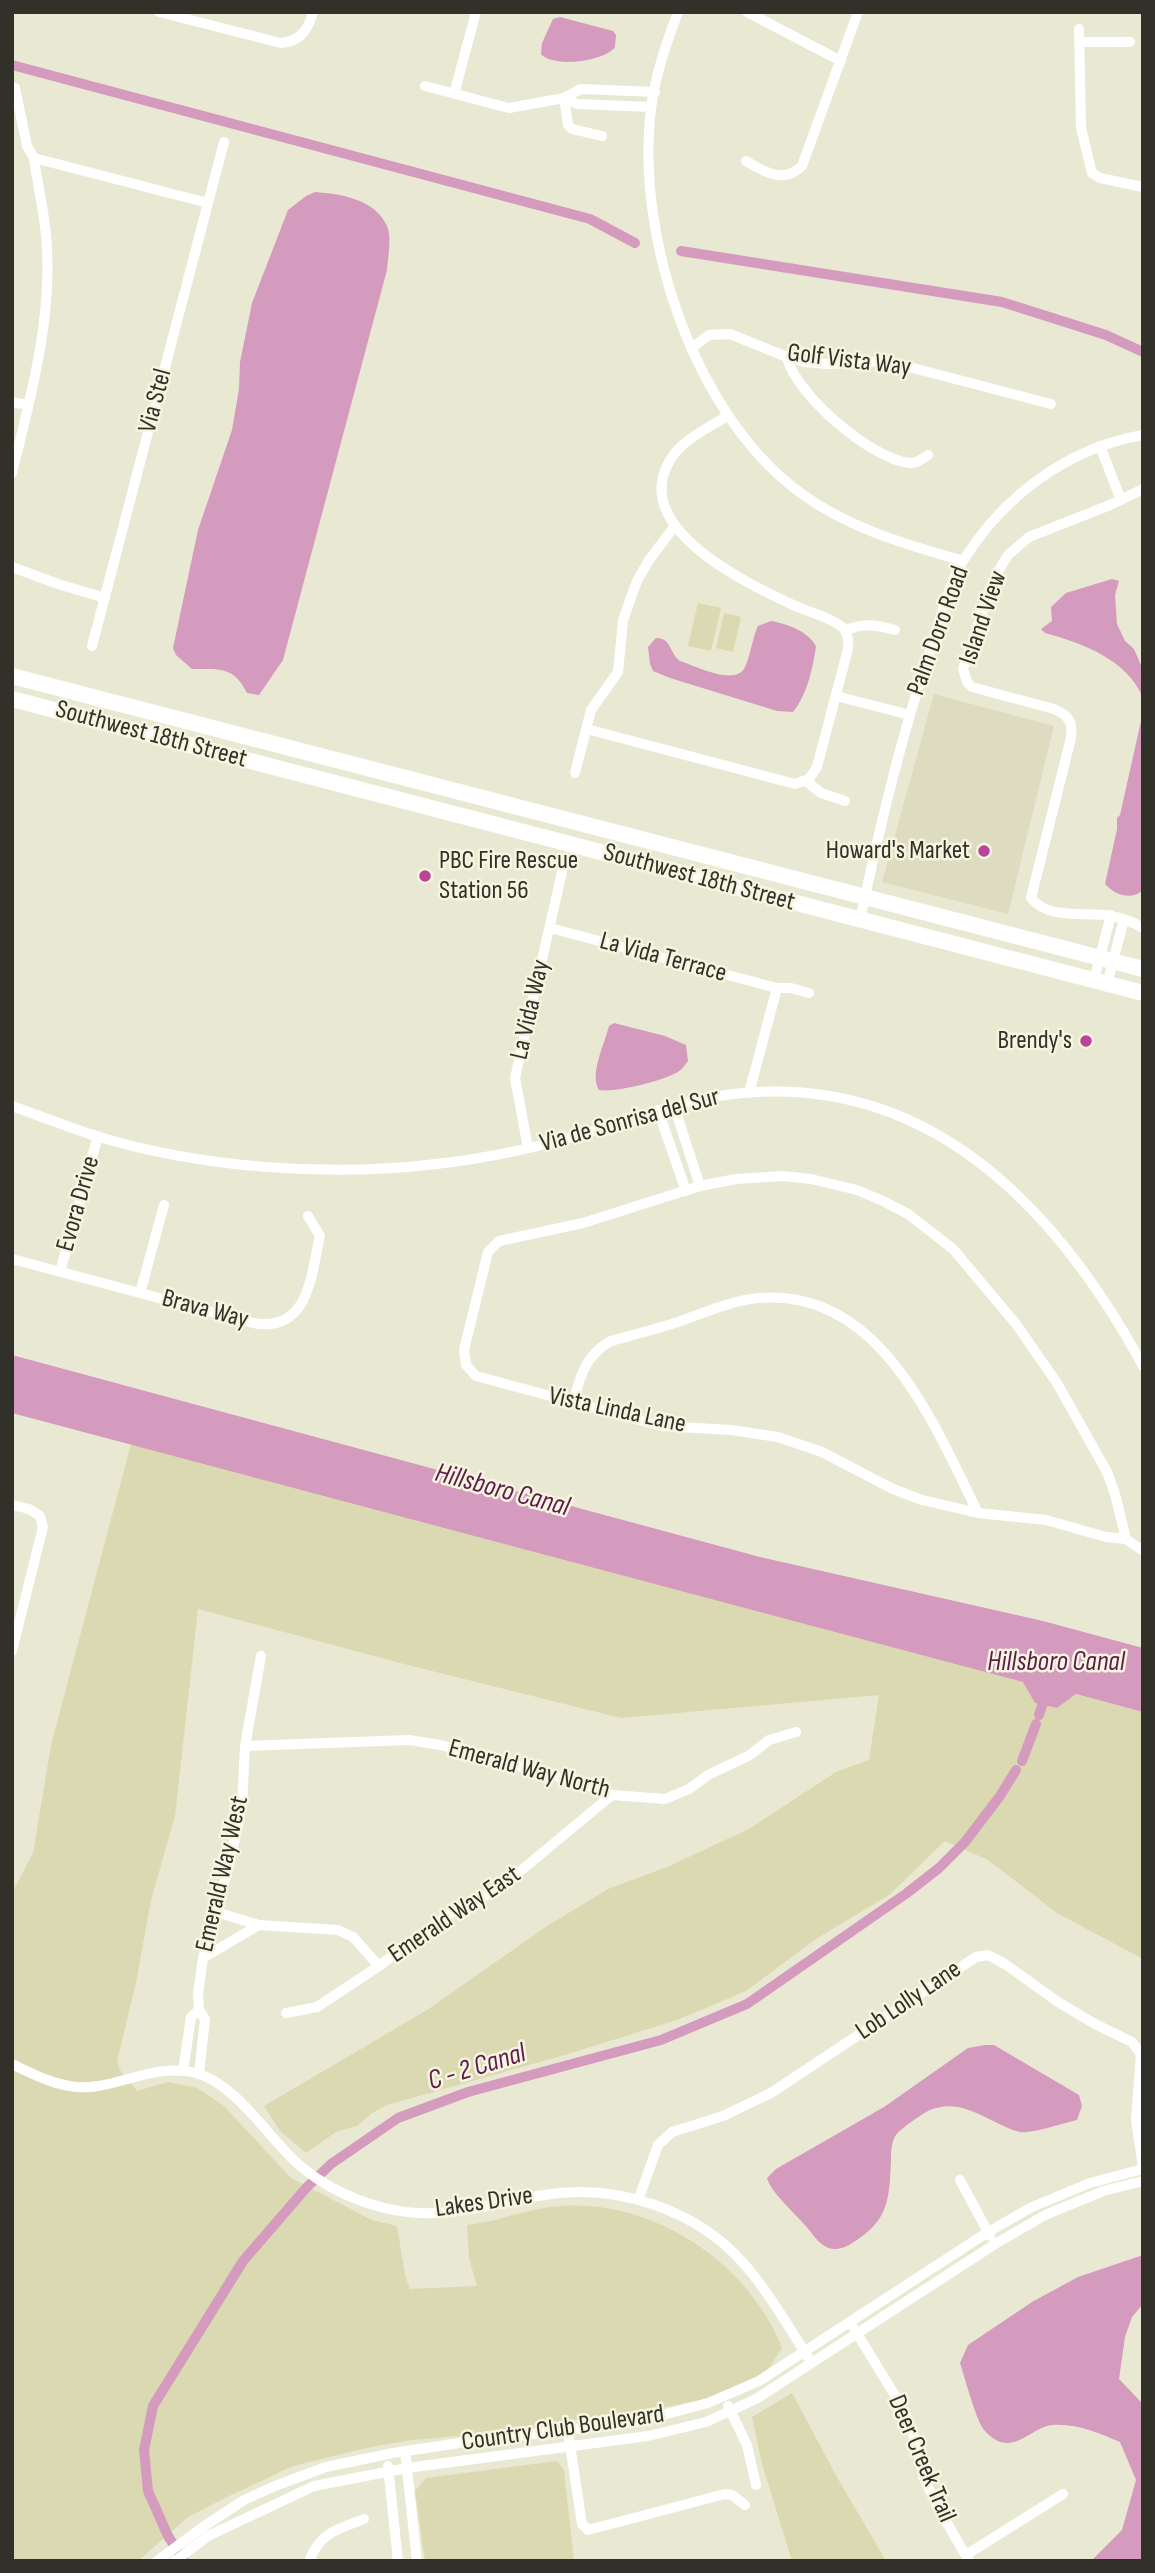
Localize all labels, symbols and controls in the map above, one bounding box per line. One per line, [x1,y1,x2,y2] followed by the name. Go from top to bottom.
[785,338,913,384] street label: Golf Vista Way
[133,366,179,436] street label: Via Stel
[901,562,977,700] street label: Palm Doro Road
[953,567,1015,669] street label: Island View
[52,694,250,776] street label: Southwest 18th Street
[826,835,970,867] place label: Howard's Market
[600,837,798,919] street label: Southwest 18th Street
[976,843,992,859] marker: Howard's Market
[439,845,578,906] place label: PBC Fire Rescue Station 56
[417,868,433,884] marker: PBC Fire Rescue Station 56
[596,926,730,990] street label: La Vida Terrace
[504,957,558,1063] street label: La Vida Way
[998,1025,1072,1057] place label: Brendy's
[1078,1033,1094,1049] marker: Brendy's
[537,1082,723,1160] street label: Via de Sonrisa del Sur
[51,1153,107,1255] street label: Evora Drive
[158,1283,252,1337] street label: Brava Way
[545,1381,689,1441] street label: Vista Linda Lane
[431,1457,573,1525] water label: Hillsboro Canal
[987,1646,1125,1680] water label: Hillsboro Canal
[445,1733,613,1807] street label: Emerald Way North
[190,1793,256,1955] street label: Emerald Way West
[383,1859,527,1971] street label: Emerald Way East
[850,1954,968,2048] street label: Lob Lolly Lane
[424,2037,530,2099] water label: C - 2 Canal
[433,2181,535,2225] street label: Lakes Drive
[880,2391,962,2527] street label: Deer Creek Trail
[460,2399,666,2459] street label: Country Club Boulevard

